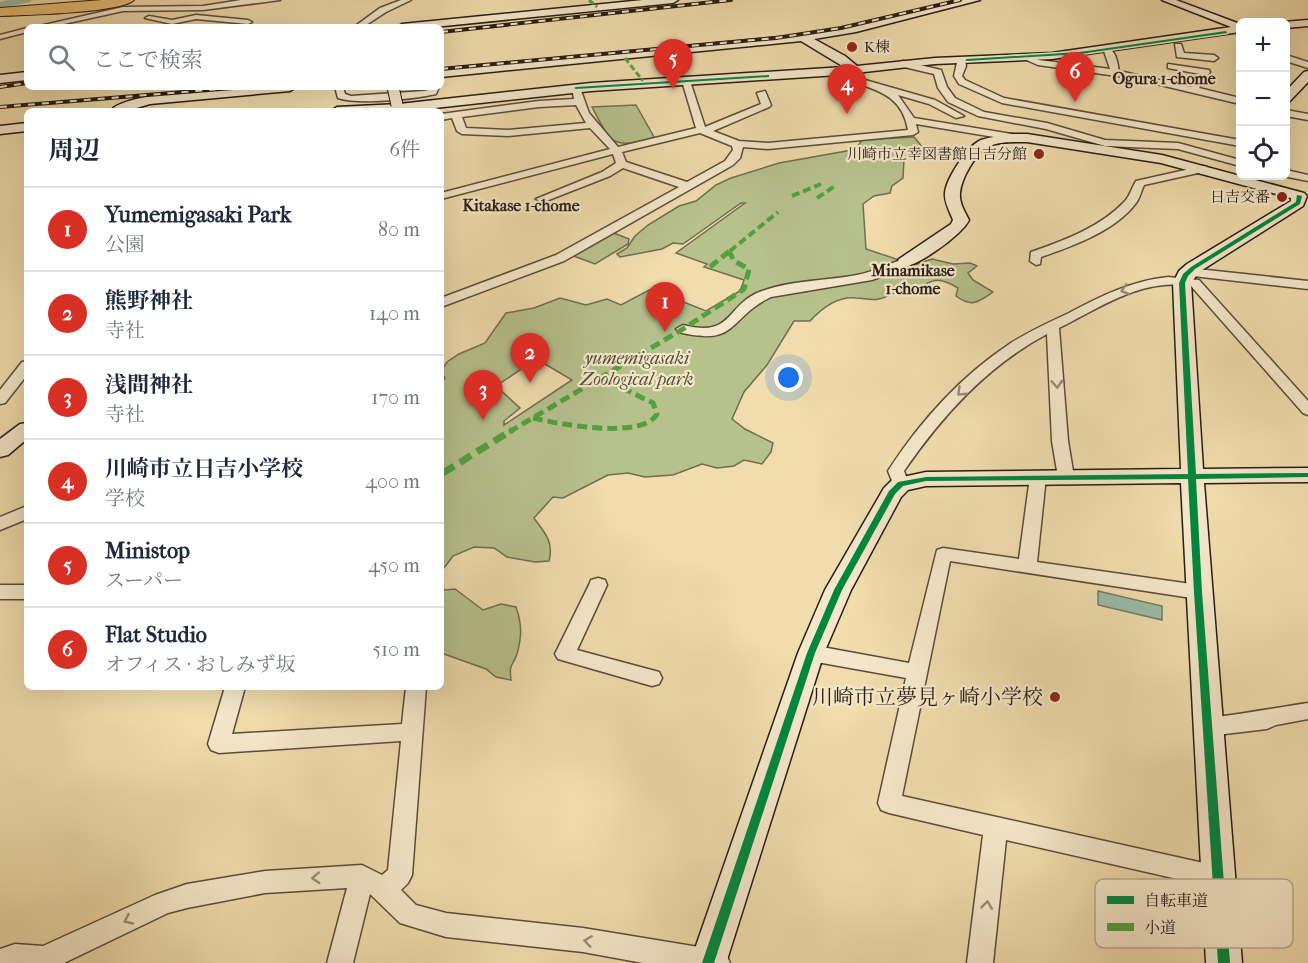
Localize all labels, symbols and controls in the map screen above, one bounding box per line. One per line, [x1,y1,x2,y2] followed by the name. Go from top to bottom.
[1236,18,1290,180] map controls
[1236,18,1290,72] button: +
[24,24,444,90] search box
[864,38,890,56] place label: K棟
[654,40,692,89] pin: 5
[845,40,859,54] marker: K棟
[45,41,78,74] icon: search
[93,47,203,73] text: ここで検索
[1056,52,1094,102] pin: 6
[828,64,866,114] pin: 4
[1112,69,1216,89] district label: Ogura 1-chome
[1236,72,1290,126] button: −
[1236,126,1290,180] button: locate
[48,135,100,166] text: 周辺
[389,138,420,161] text: 6件
[847,145,1027,163] place label: 川崎市立幸図書館日吉分館
[1032,147,1046,161] marker: 川崎市立幸図書館日吉分館
[1210,188,1270,206] place label: 日吉交番
[1275,190,1289,204] marker: 日吉交番
[462,196,580,215] district label: Kitakase 1-chome
[105,202,291,228] text: Yumemigasaki Park
[64,218,71,241] text: 1
[378,218,420,241] text: 80 m
[105,233,145,256] text: 公園
[870,261,955,298] district label: Minamikase 1-chome
[646,282,684,332] pin: 1
[1121,283,1131,295] one-way arrow
[105,288,193,314] text: 熊野神社
[62,302,73,325] text: 2
[369,302,420,325] text: 140 m
[105,319,145,342] text: 寺社
[510,334,550,383] pin: 2
[580,348,693,390] park label: yumemigasaki Zoological park
[774,363,803,392] your location
[464,370,502,420] pin: 3
[105,372,193,398] text: 浅間神社
[1050,380,1063,389] one-way arrow
[958,385,968,396] one-way arrow
[63,386,72,409] text: 3
[371,386,420,409] text: 170 m
[105,403,145,426] text: 寺社
[105,456,303,482] text: 川崎市立日吉小学校
[62,470,73,493] text: 4
[365,470,420,493] text: 400 m
[105,487,145,510] text: 学校
[105,538,190,564] text: Ministop
[63,554,72,577] text: 5
[368,554,420,577] text: 450 m
[105,569,183,592] text: スーパー
[105,622,207,648] text: Flat Studio
[62,638,73,661] text: 6
[372,638,420,661] text: 510 m
[105,653,295,676] text: オフィス · おしみず坂
[812,685,1043,709] place label: 川崎市立夢見ヶ崎小学校
[1048,690,1062,704] marker: 川崎市立夢見ヶ崎小学校
[312,871,321,884] one-way arrow
[1095,879,1293,948] legend
[1144,891,1208,910] text: 自転車道
[980,900,993,909] one-way arrow
[123,913,134,925] one-way arrow
[1144,918,1176,937] text: 小道
[584,935,593,947] one-way arrow

